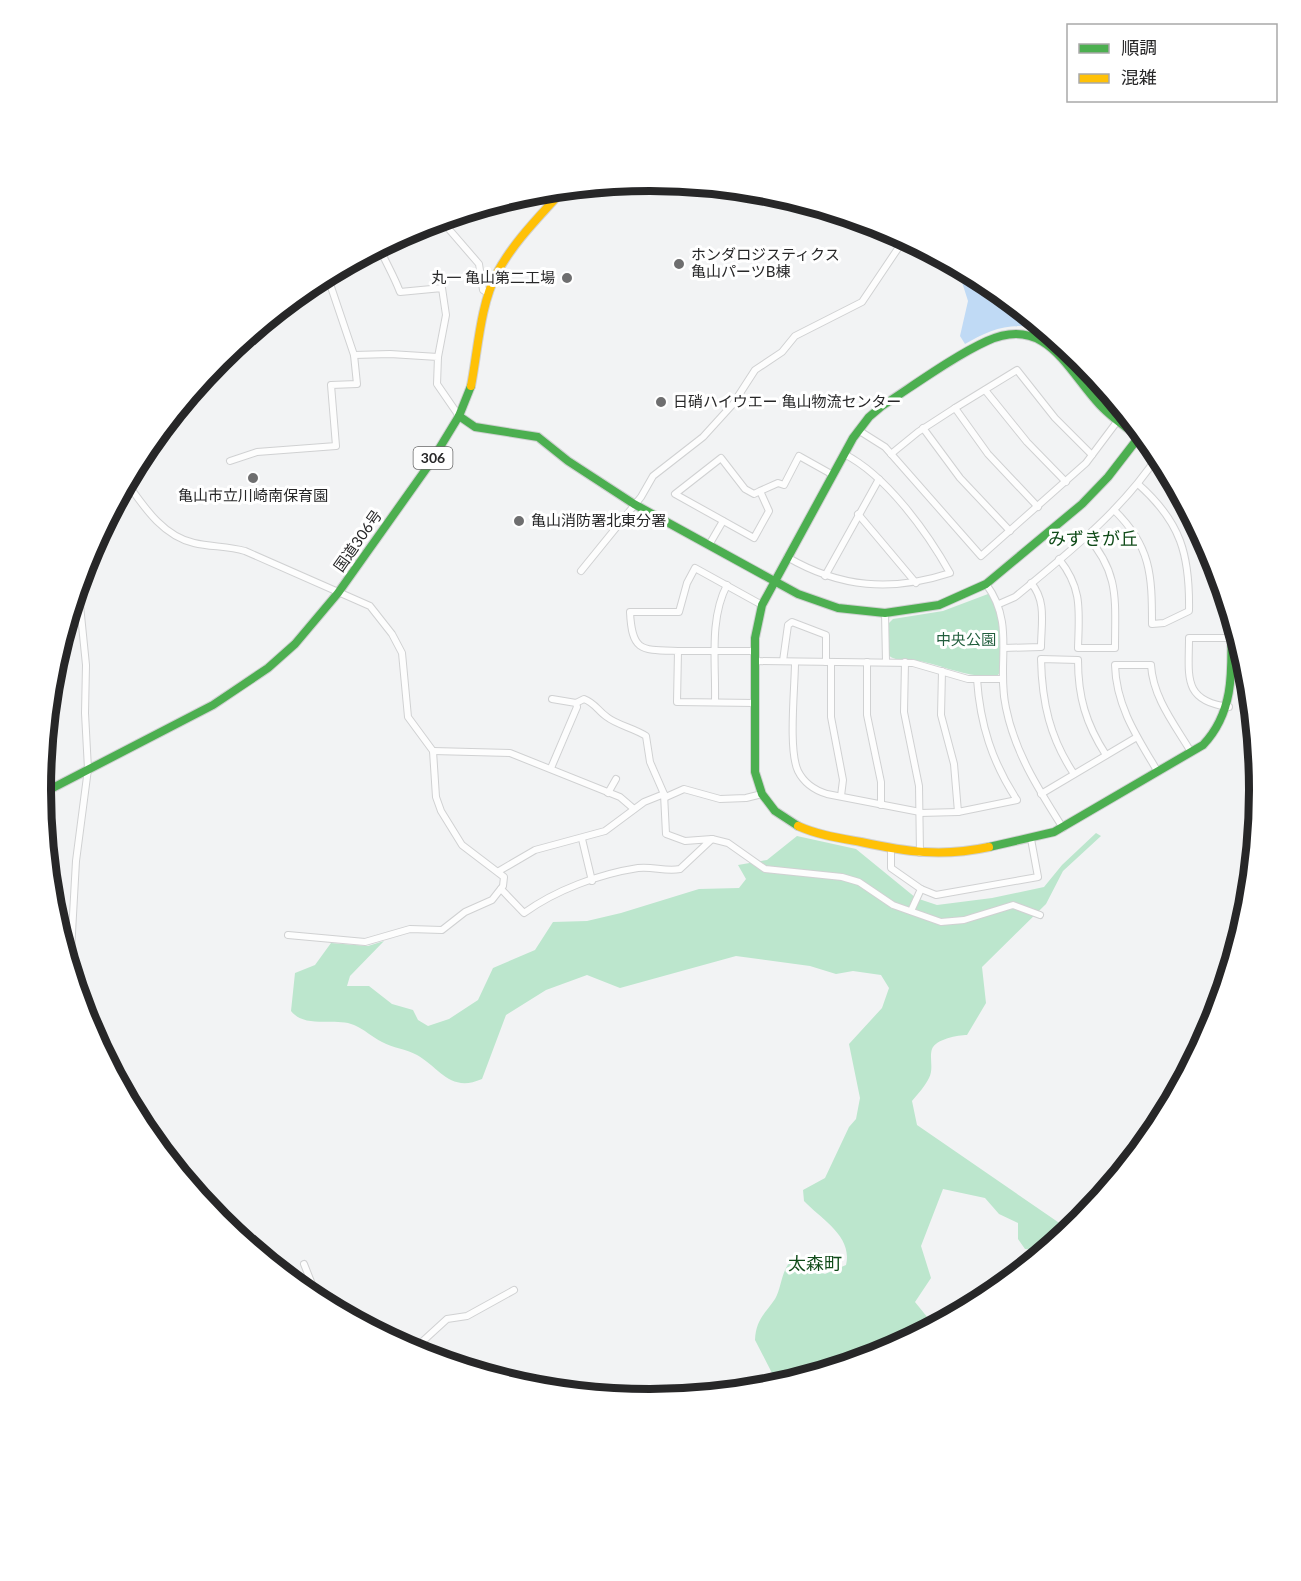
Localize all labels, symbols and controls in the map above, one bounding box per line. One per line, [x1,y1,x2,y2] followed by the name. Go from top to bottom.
[1067,24,1277,102] legend
[1121,36,1157,58] text: 順調
[1121,66,1157,88] text: 混雑
[691,245,840,280] place label: ホンダロジスティクス 亀山パーツB棟
[672,257,686,271] marker: ホンダロジスティクス 亀山パーツB棟
[431,268,555,286] place label: 丸一 亀山第二工場
[560,271,574,285] marker: 丸一 亀山第二工場
[673,392,902,410] place label: 日硝ハイウエー 亀山物流センター
[654,395,668,409] marker: 日硝ハイウエー 亀山物流センター
[414,447,452,469] road number: 306
[246,471,260,485] marker: 亀山市立川崎南保育園
[178,486,328,504] place label: 亀山市立川崎南保育園
[329,506,385,575] street label: 国道306号
[531,511,666,529] place label: 亀山消防署北東分署
[512,514,526,528] marker: 亀山消防署北東分署
[1048,527,1138,549] district label: みずきが丘
[936,630,996,648] park label: 中央公園
[788,1252,842,1274] district label: 太森町

